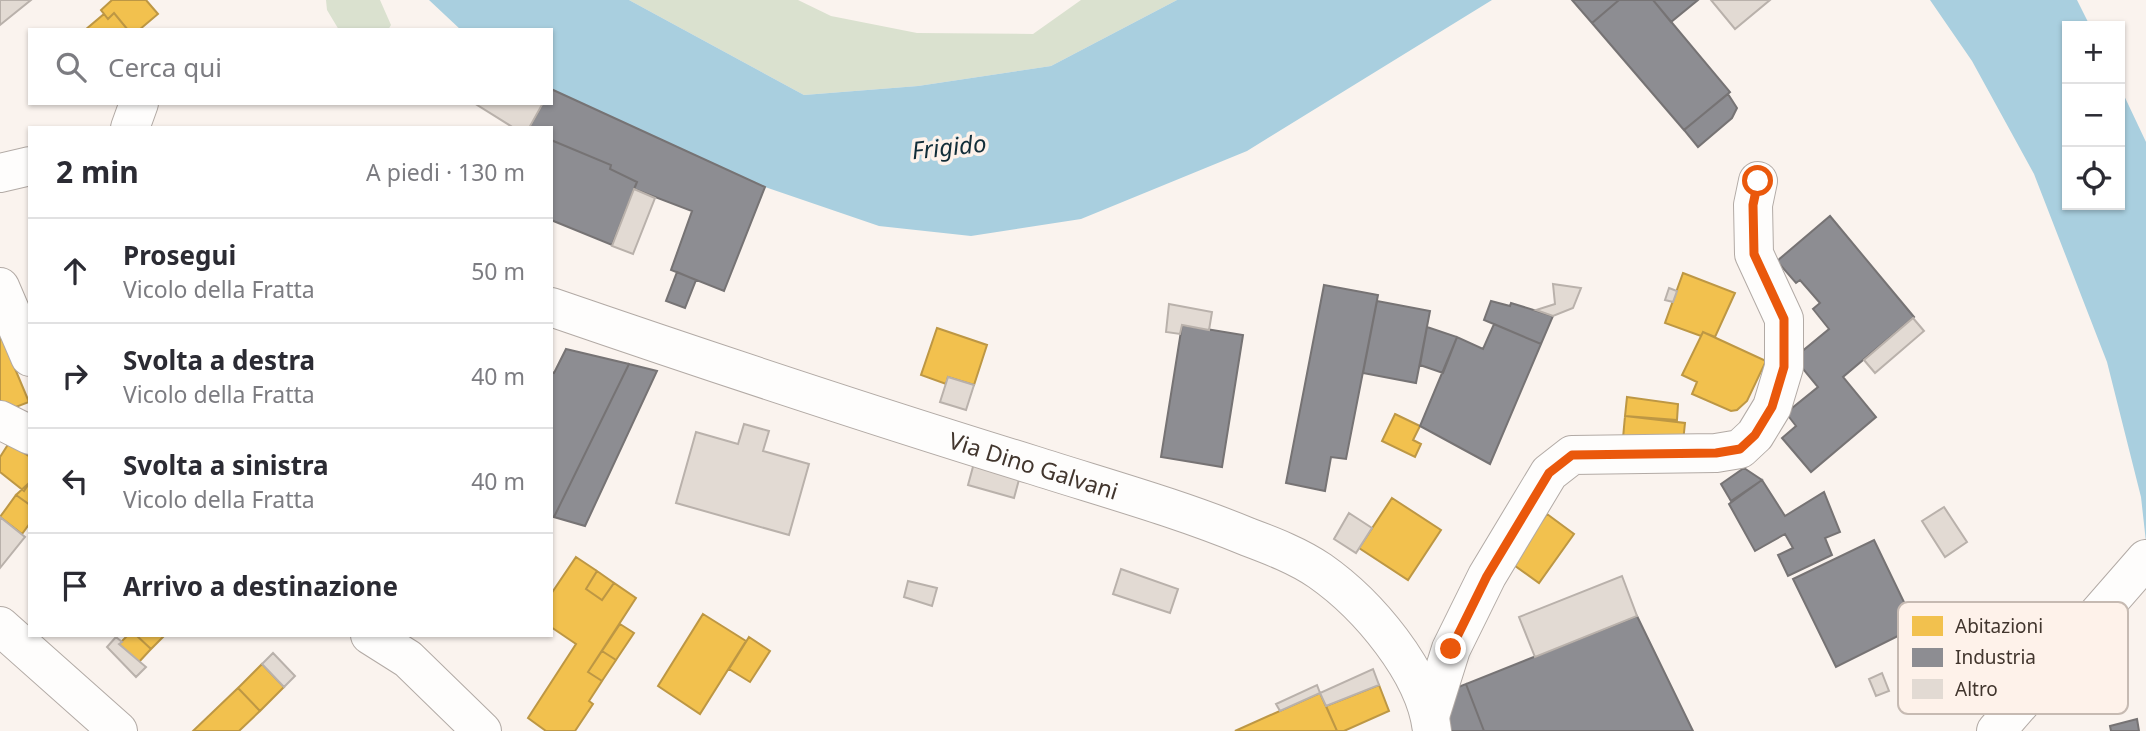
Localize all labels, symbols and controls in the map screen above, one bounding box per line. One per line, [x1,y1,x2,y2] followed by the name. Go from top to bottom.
[2062,21,2125,210] map controls
[2062,21,2125,84] button: +
[28,28,553,105] search box
[52,48,90,86] icon: search
[108,49,222,85] text: Cerca qui
[2062,84,2125,147] button: −
[910,126,988,166] water label: Frigido
[2062,147,2125,210] button: locate
[56,151,139,192] text: 2 min
[366,156,525,188] text: A piedi · 130 m
[1742,165,1773,196] route start
[123,237,236,273] text: Prosegui
[56,252,94,290] icon: ahead
[471,255,525,287] text: 50 m
[123,273,315,305] text: Vicolo della Fratta
[123,342,315,378] text: Svolta a destra
[56,357,94,395] icon: right
[471,360,525,392] text: 40 m
[123,378,315,410] text: Vicolo della Fratta
[945,424,1122,507] street label: Via Dino Galvani
[123,447,329,483] text: Svolta a sinistra
[56,462,94,500] icon: left
[471,465,525,497] text: 40 m
[123,483,315,515] text: Vicolo della Fratta
[56,567,94,605] icon: arrive
[123,568,398,604] text: Arrivo a destinazione
[1898,602,2128,714] legend
[1955,613,2043,639] text: Abitazioni
[1435,633,1466,664] route end
[1955,644,2036,670] text: Industria
[1955,676,1998,702] text: Altro

